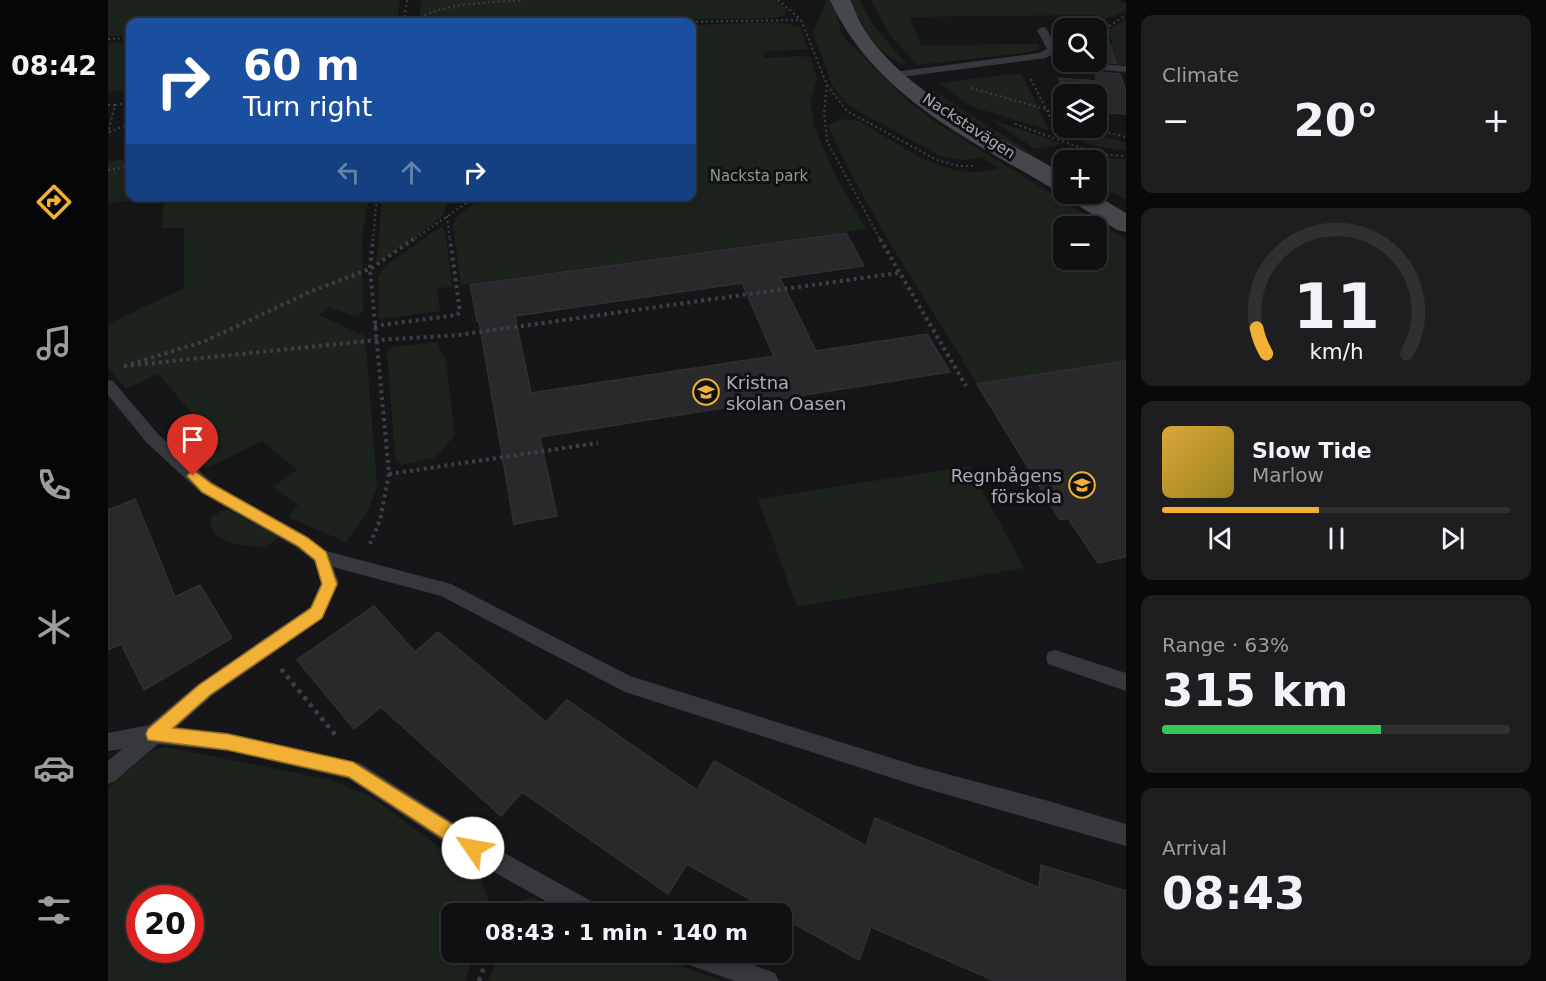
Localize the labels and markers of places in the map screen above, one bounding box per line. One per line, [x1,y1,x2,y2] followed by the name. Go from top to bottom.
[726,372,846,414] place label: Kristna skolan Oasen
[691,377,721,407] school or university icon: Kristna skolan Oasen
[167,414,218,476] pin
[951,465,1062,507] place label: Regnbågens förskola
[1067,470,1097,500] school or university icon: Regnbågens förskola

